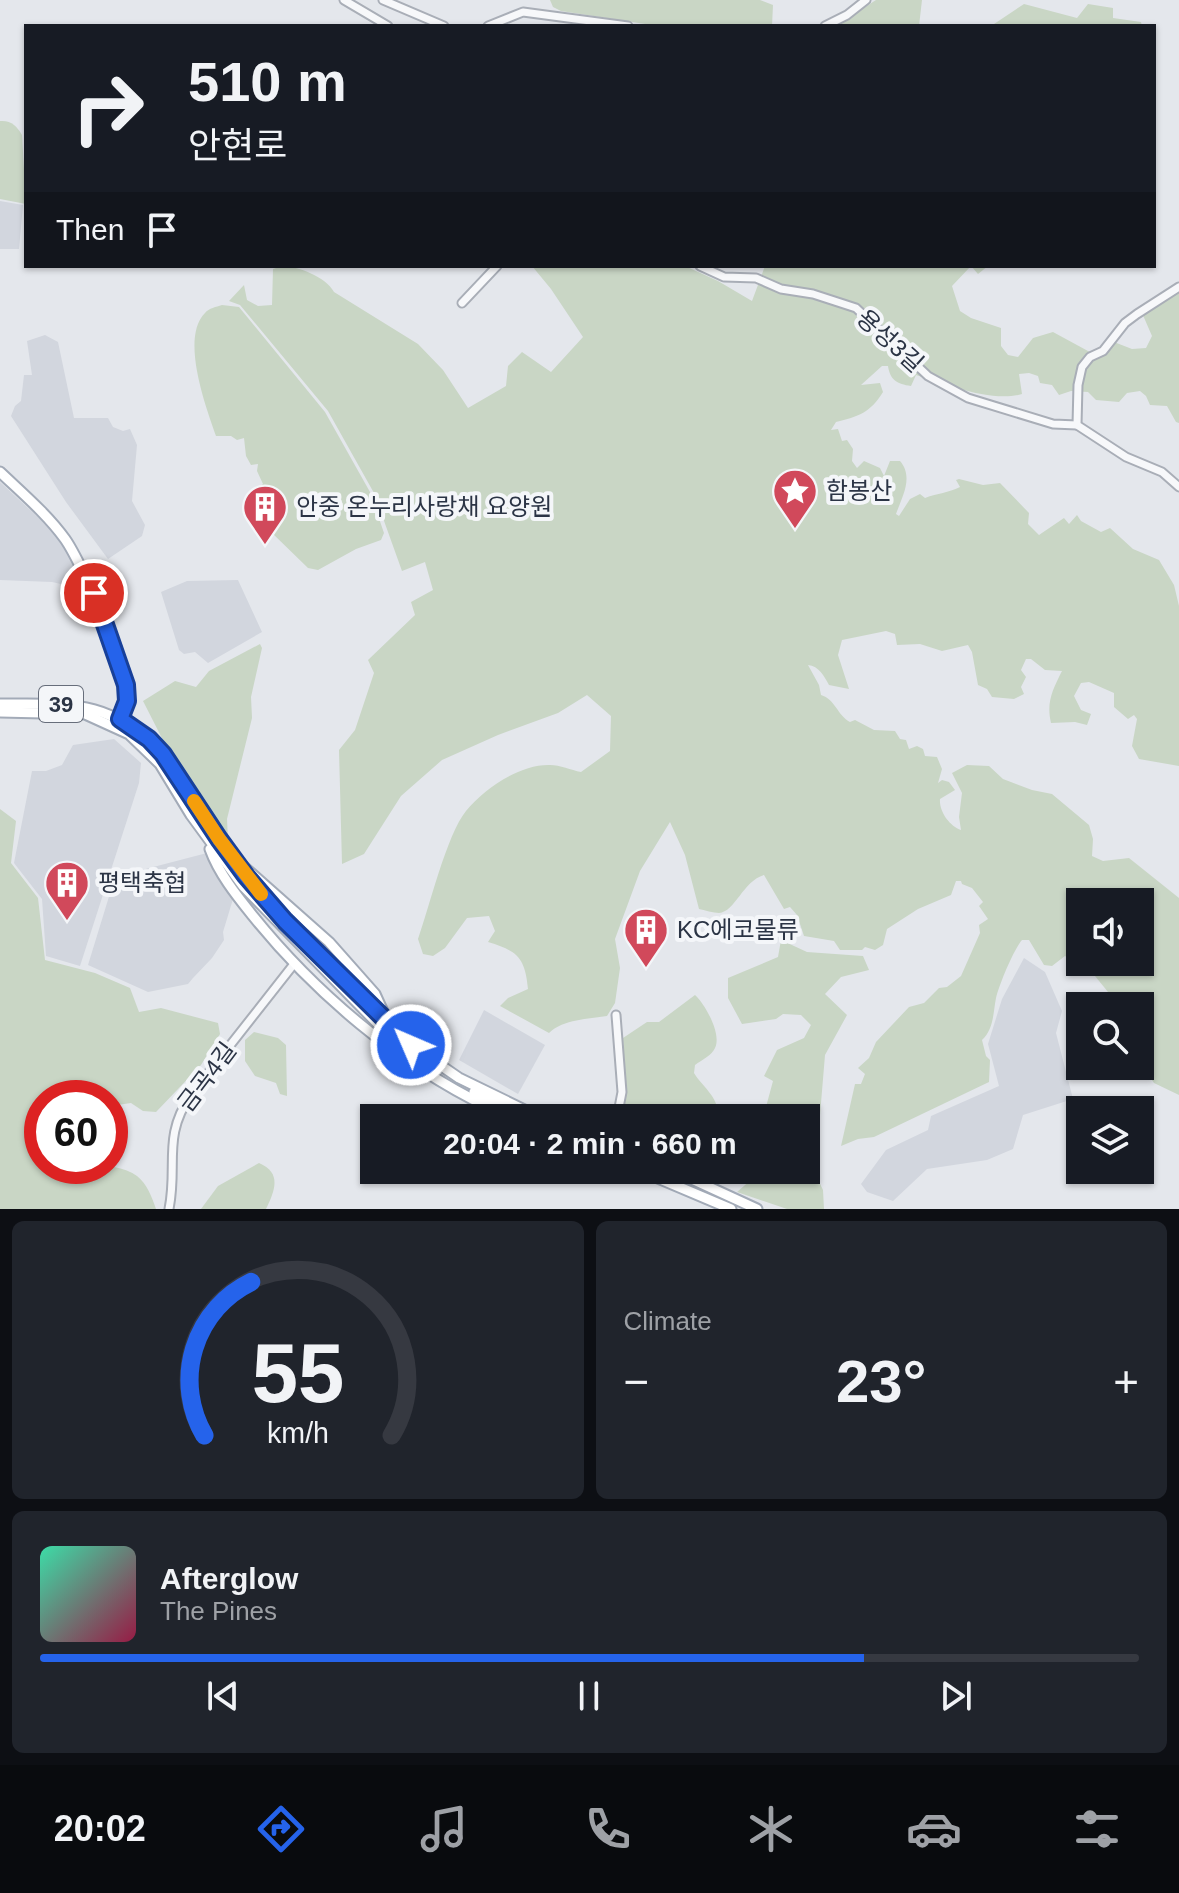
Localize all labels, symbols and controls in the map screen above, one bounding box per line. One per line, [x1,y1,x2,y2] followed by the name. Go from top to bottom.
[188,50,347,113] text: 510 m
[56,56,160,160] icon: right
[188,125,287,166] text: 안현로
[140,208,184,252] icon: arrive
[56,213,124,246] text: Then
[852,304,929,377] street label: 용성3길
[771,467,819,530] place icon: 함봉산
[826,477,892,504] place label: 함봉산
[241,483,289,546] building icon: 안중 온누리사랑채 요양원
[296,493,552,520] place label: 안중 온누리사랑채 요양원
[60,559,128,627] pin
[72,571,116,615] icon: arrive
[39,686,83,722] road number: 39
[43,859,91,922] building icon: 평택축협
[98,869,186,896] place label: 평택축협
[1066,888,1154,1184] map controls
[1066,888,1154,976] button: sound
[622,906,670,969] building icon: KC에코물류
[677,916,799,943] place label: KC에코물류
[1066,992,1154,1080] button: search
[369,1003,453,1087] position arrow
[172,1037,241,1117] street label: 금곡4길
[24,1080,128,1184] speed limit sign: 60
[1066,1096,1154,1184] button: layers
[443,1127,737,1160] text: 20:04 · 2 min · 660 m
[624,1306,712,1336] text: Climate
[251,1327,344,1420] text: 55
[836,1348,927,1415] text: 23°
[624,1357,649,1406] text: −
[1113,1357,1139,1406] text: +
[267,1417,329,1449] text: km/h
[160,1562,298,1595] text: Afterglow
[160,1596,277,1626] text: The Pines
[201,1674,245,1718] icon: previous
[567,1674,611,1718] icon: pause
[934,1674,978,1718] icon: next
[253,1801,309,1857] icon: directions
[416,1801,472,1857] icon: music
[580,1801,636,1857] icon: phone
[743,1801,799,1857] icon: climate
[906,1801,962,1857] icon: car
[1069,1801,1125,1857] icon: filters
[54,1808,146,1849] text: 20:02

